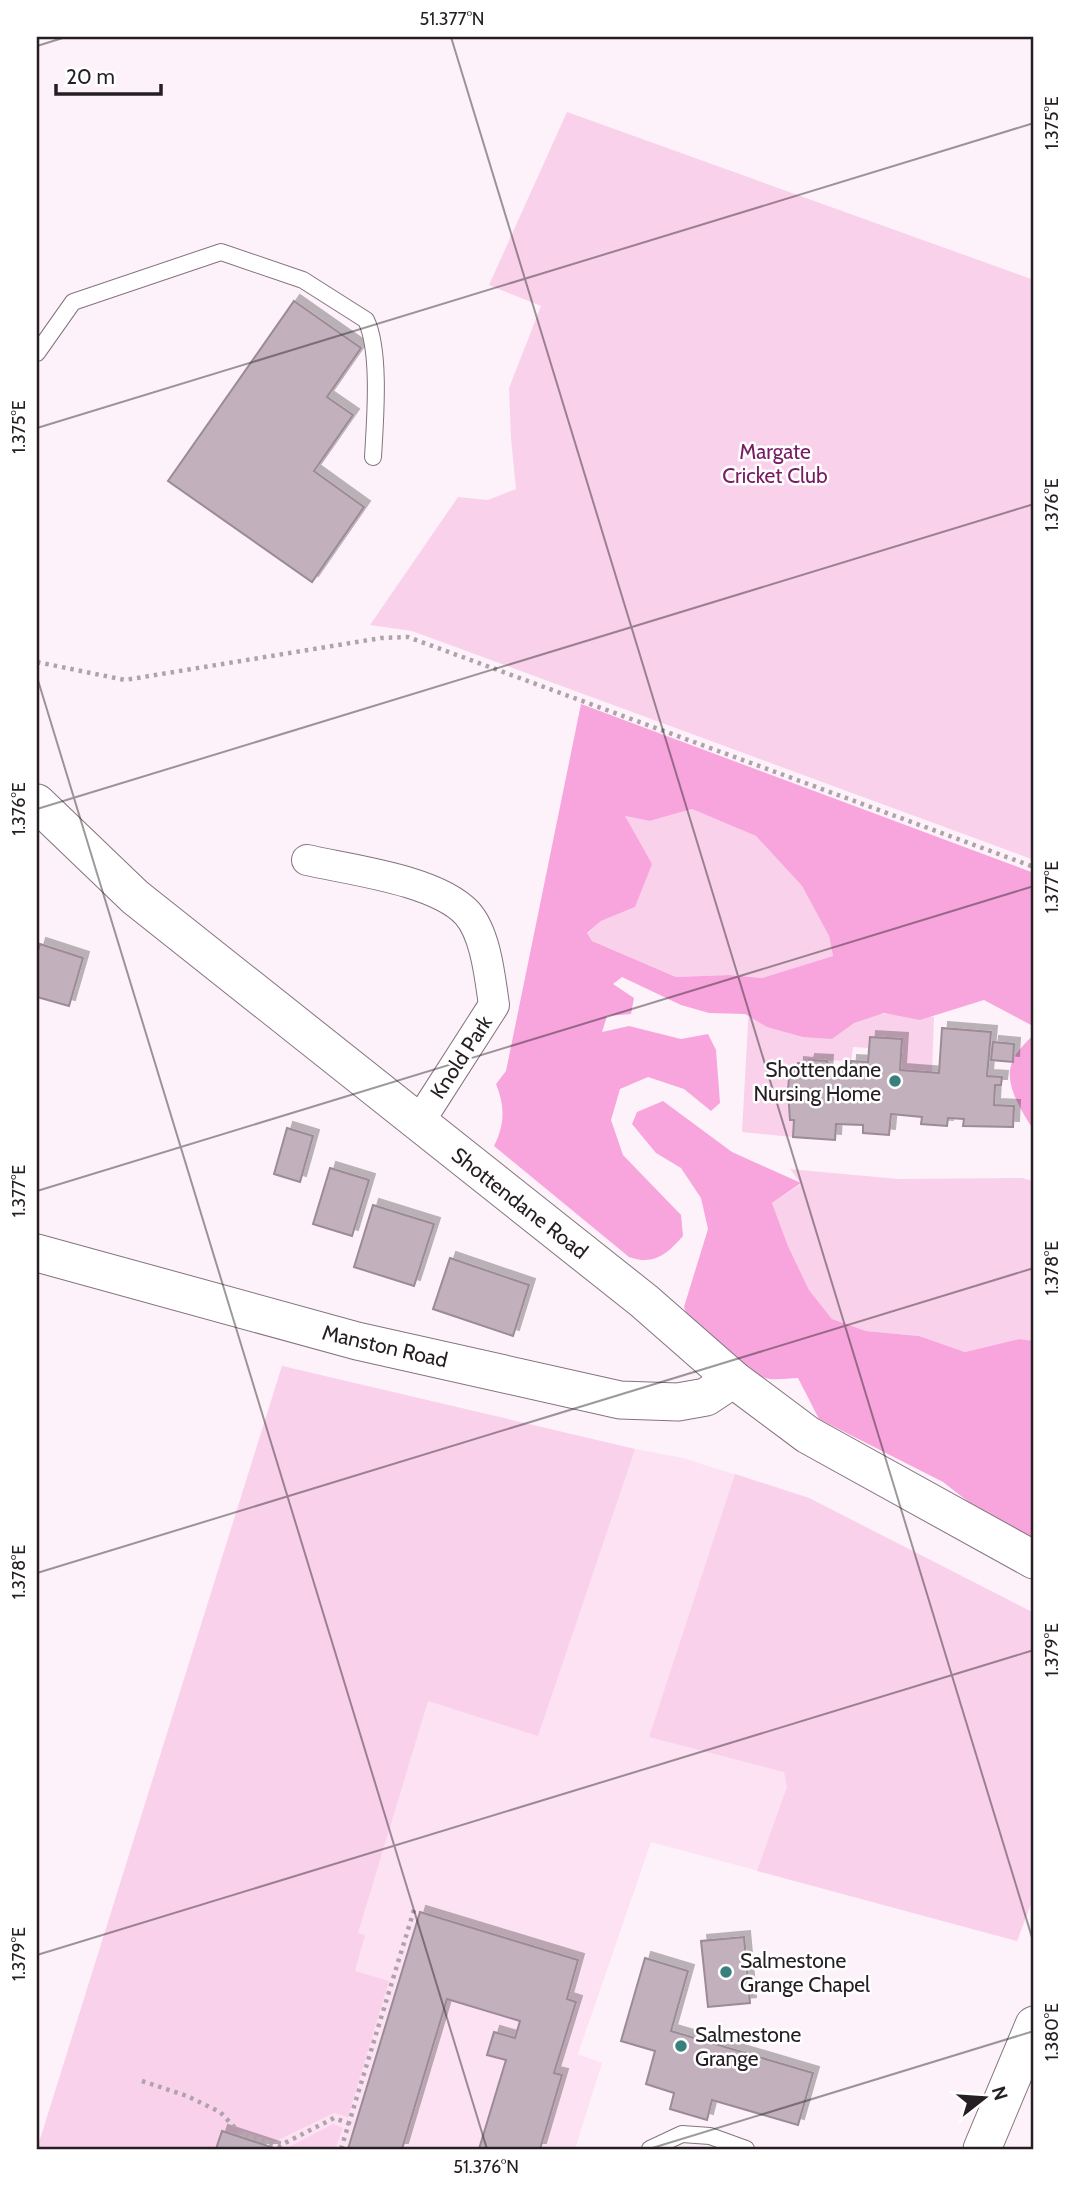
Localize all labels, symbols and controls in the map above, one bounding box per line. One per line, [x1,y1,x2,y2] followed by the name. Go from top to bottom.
[419,8,485,30] text: 51.377°N
[56,52,161,96] scale bar
[66,64,115,89] text: 20 m
[1041,96,1063,150] text: 1.375°E
[8,400,30,454] text: 1.375°E
[722,439,828,488] park label: Margate Cricket Club
[1041,478,1063,532] text: 1.376°E
[8,782,30,836] text: 1.376°E
[1041,861,1063,913] text: 1.377°E
[425,1010,497,1103] street label: Knold Park
[753,1057,881,1106] place label: Shottendane Nursing Home
[887,1073,903,1089] marker: Shottendane Nursing Home
[447,1142,593,1264] street label: Shottendane Road
[8,1165,30,1217] text: 1.377°E
[1041,1241,1063,1295] text: 1.378°E
[320,1319,450,1373] street label: Manston Road
[8,1545,30,1599] text: 1.378°E
[1041,1623,1063,1677] text: 1.379°E
[8,1927,30,1981] text: 1.379°E
[740,1948,870,1997] place label: Salmestone Grange Chapel
[718,1964,734,1980] marker: Salmestone Grange Chapel
[1041,2003,1063,2061] text: 1.380°E
[695,2022,801,2071] place label: Salmestone Grange
[673,2038,689,2054] marker: Salmestone Grange
[948,2064,1018,2134] north arrow
[987,2083,1013,2103] text: N
[453,2156,519,2178] text: 51.376°N

